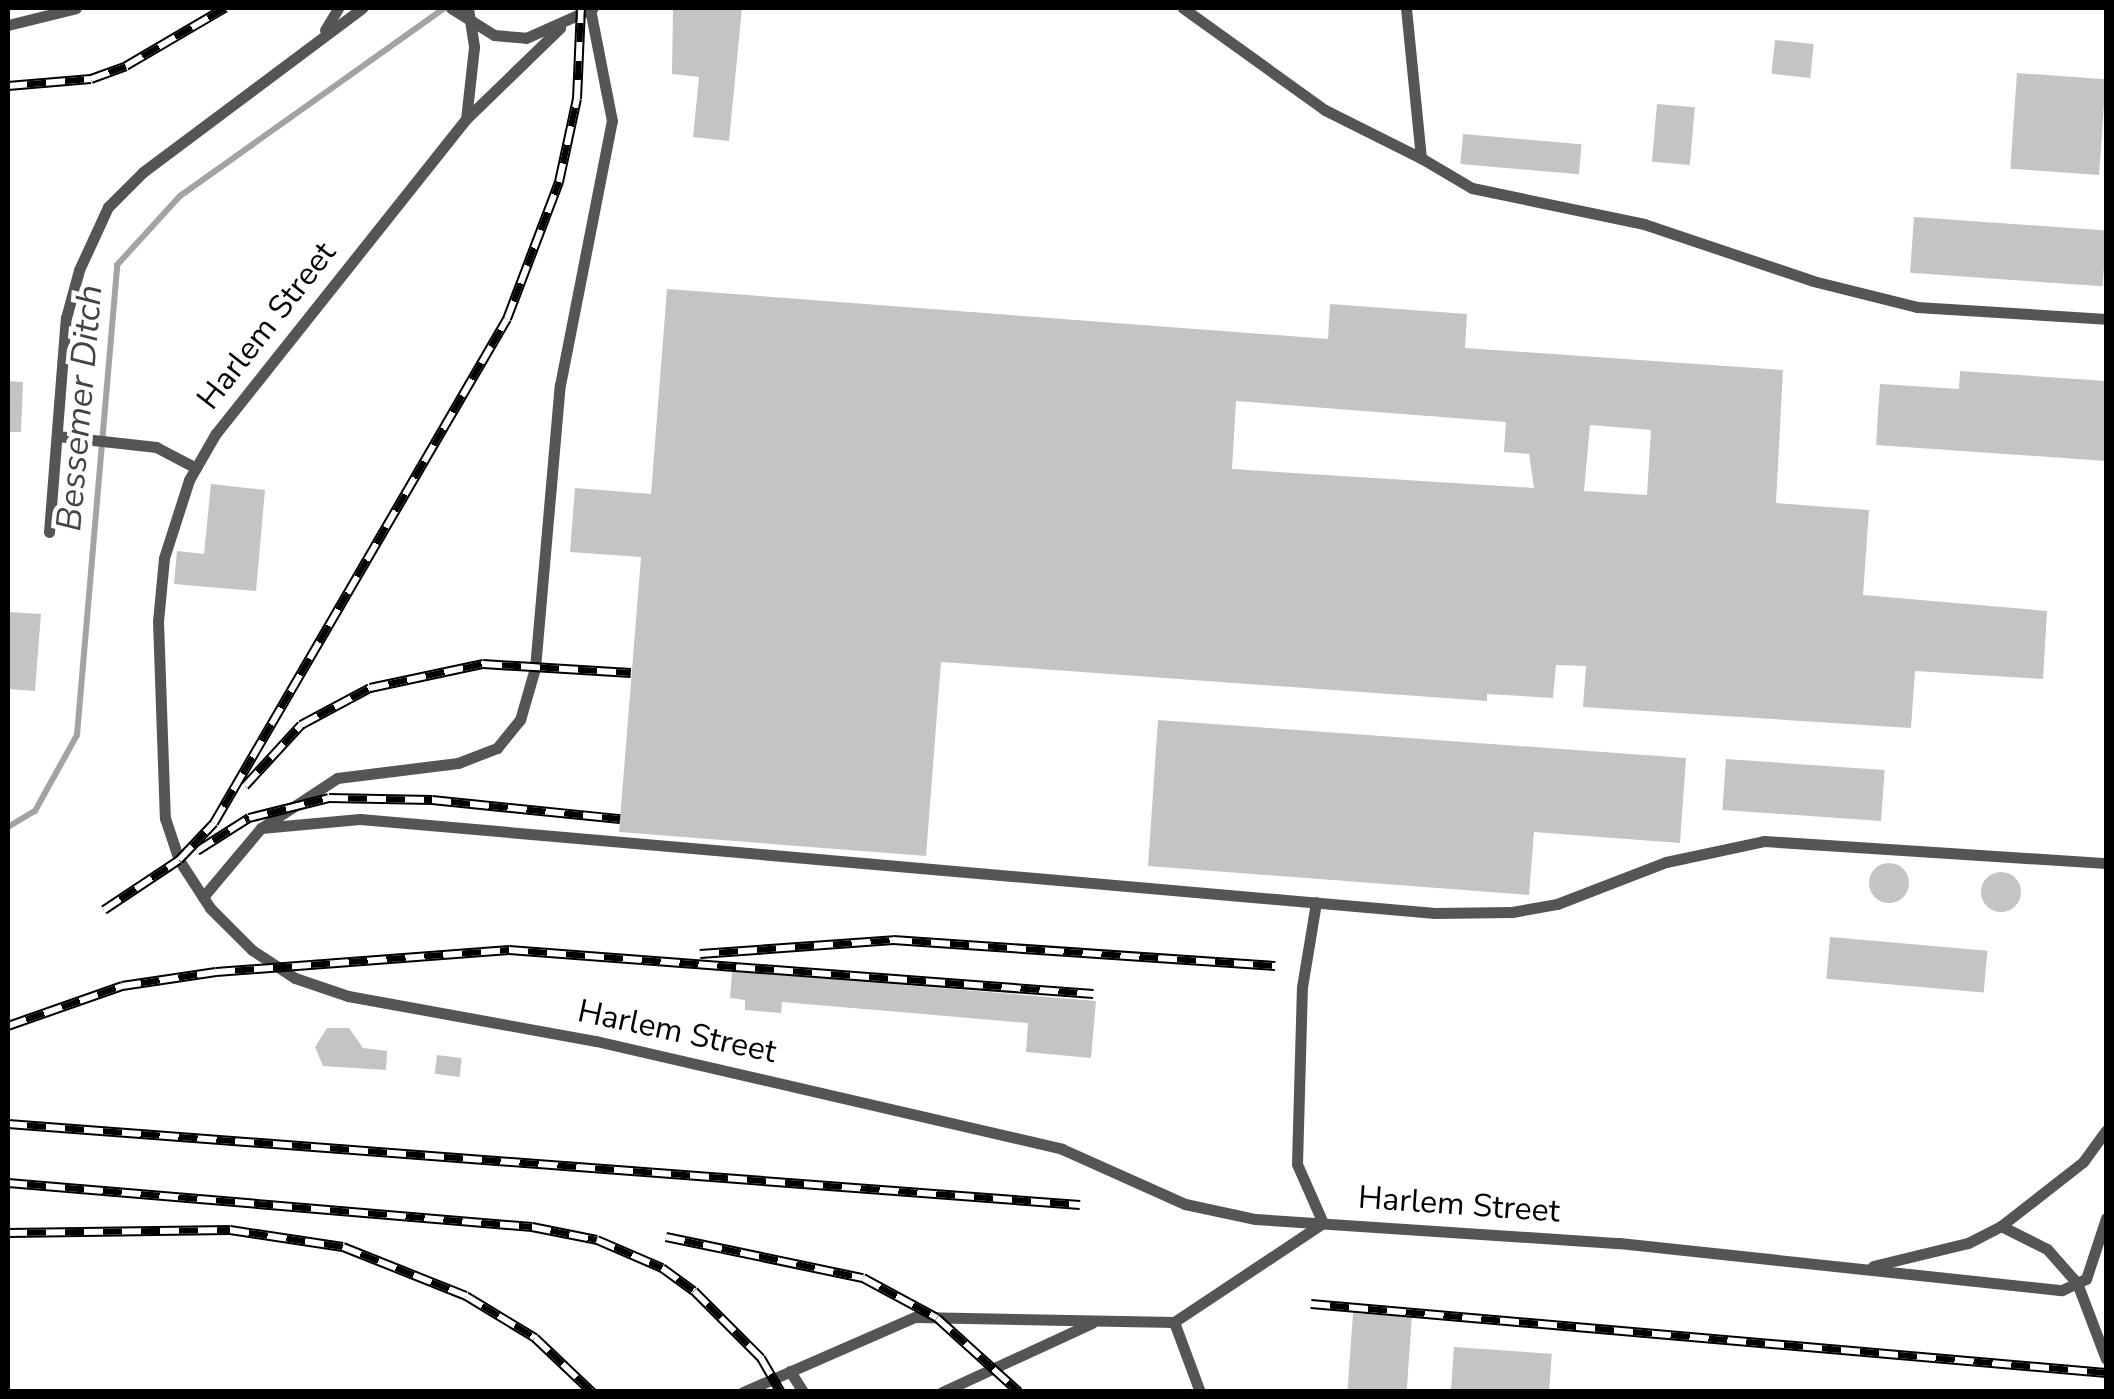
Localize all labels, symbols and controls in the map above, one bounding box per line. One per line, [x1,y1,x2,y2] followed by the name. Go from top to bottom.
[190,235,344,417] street label: Harlem Street
[48,283,112,533] water label: Bessemer Ditch
[574,992,780,1072] street label: Harlem Street
[1357,1179,1561,1231] street label: Harlem Street

